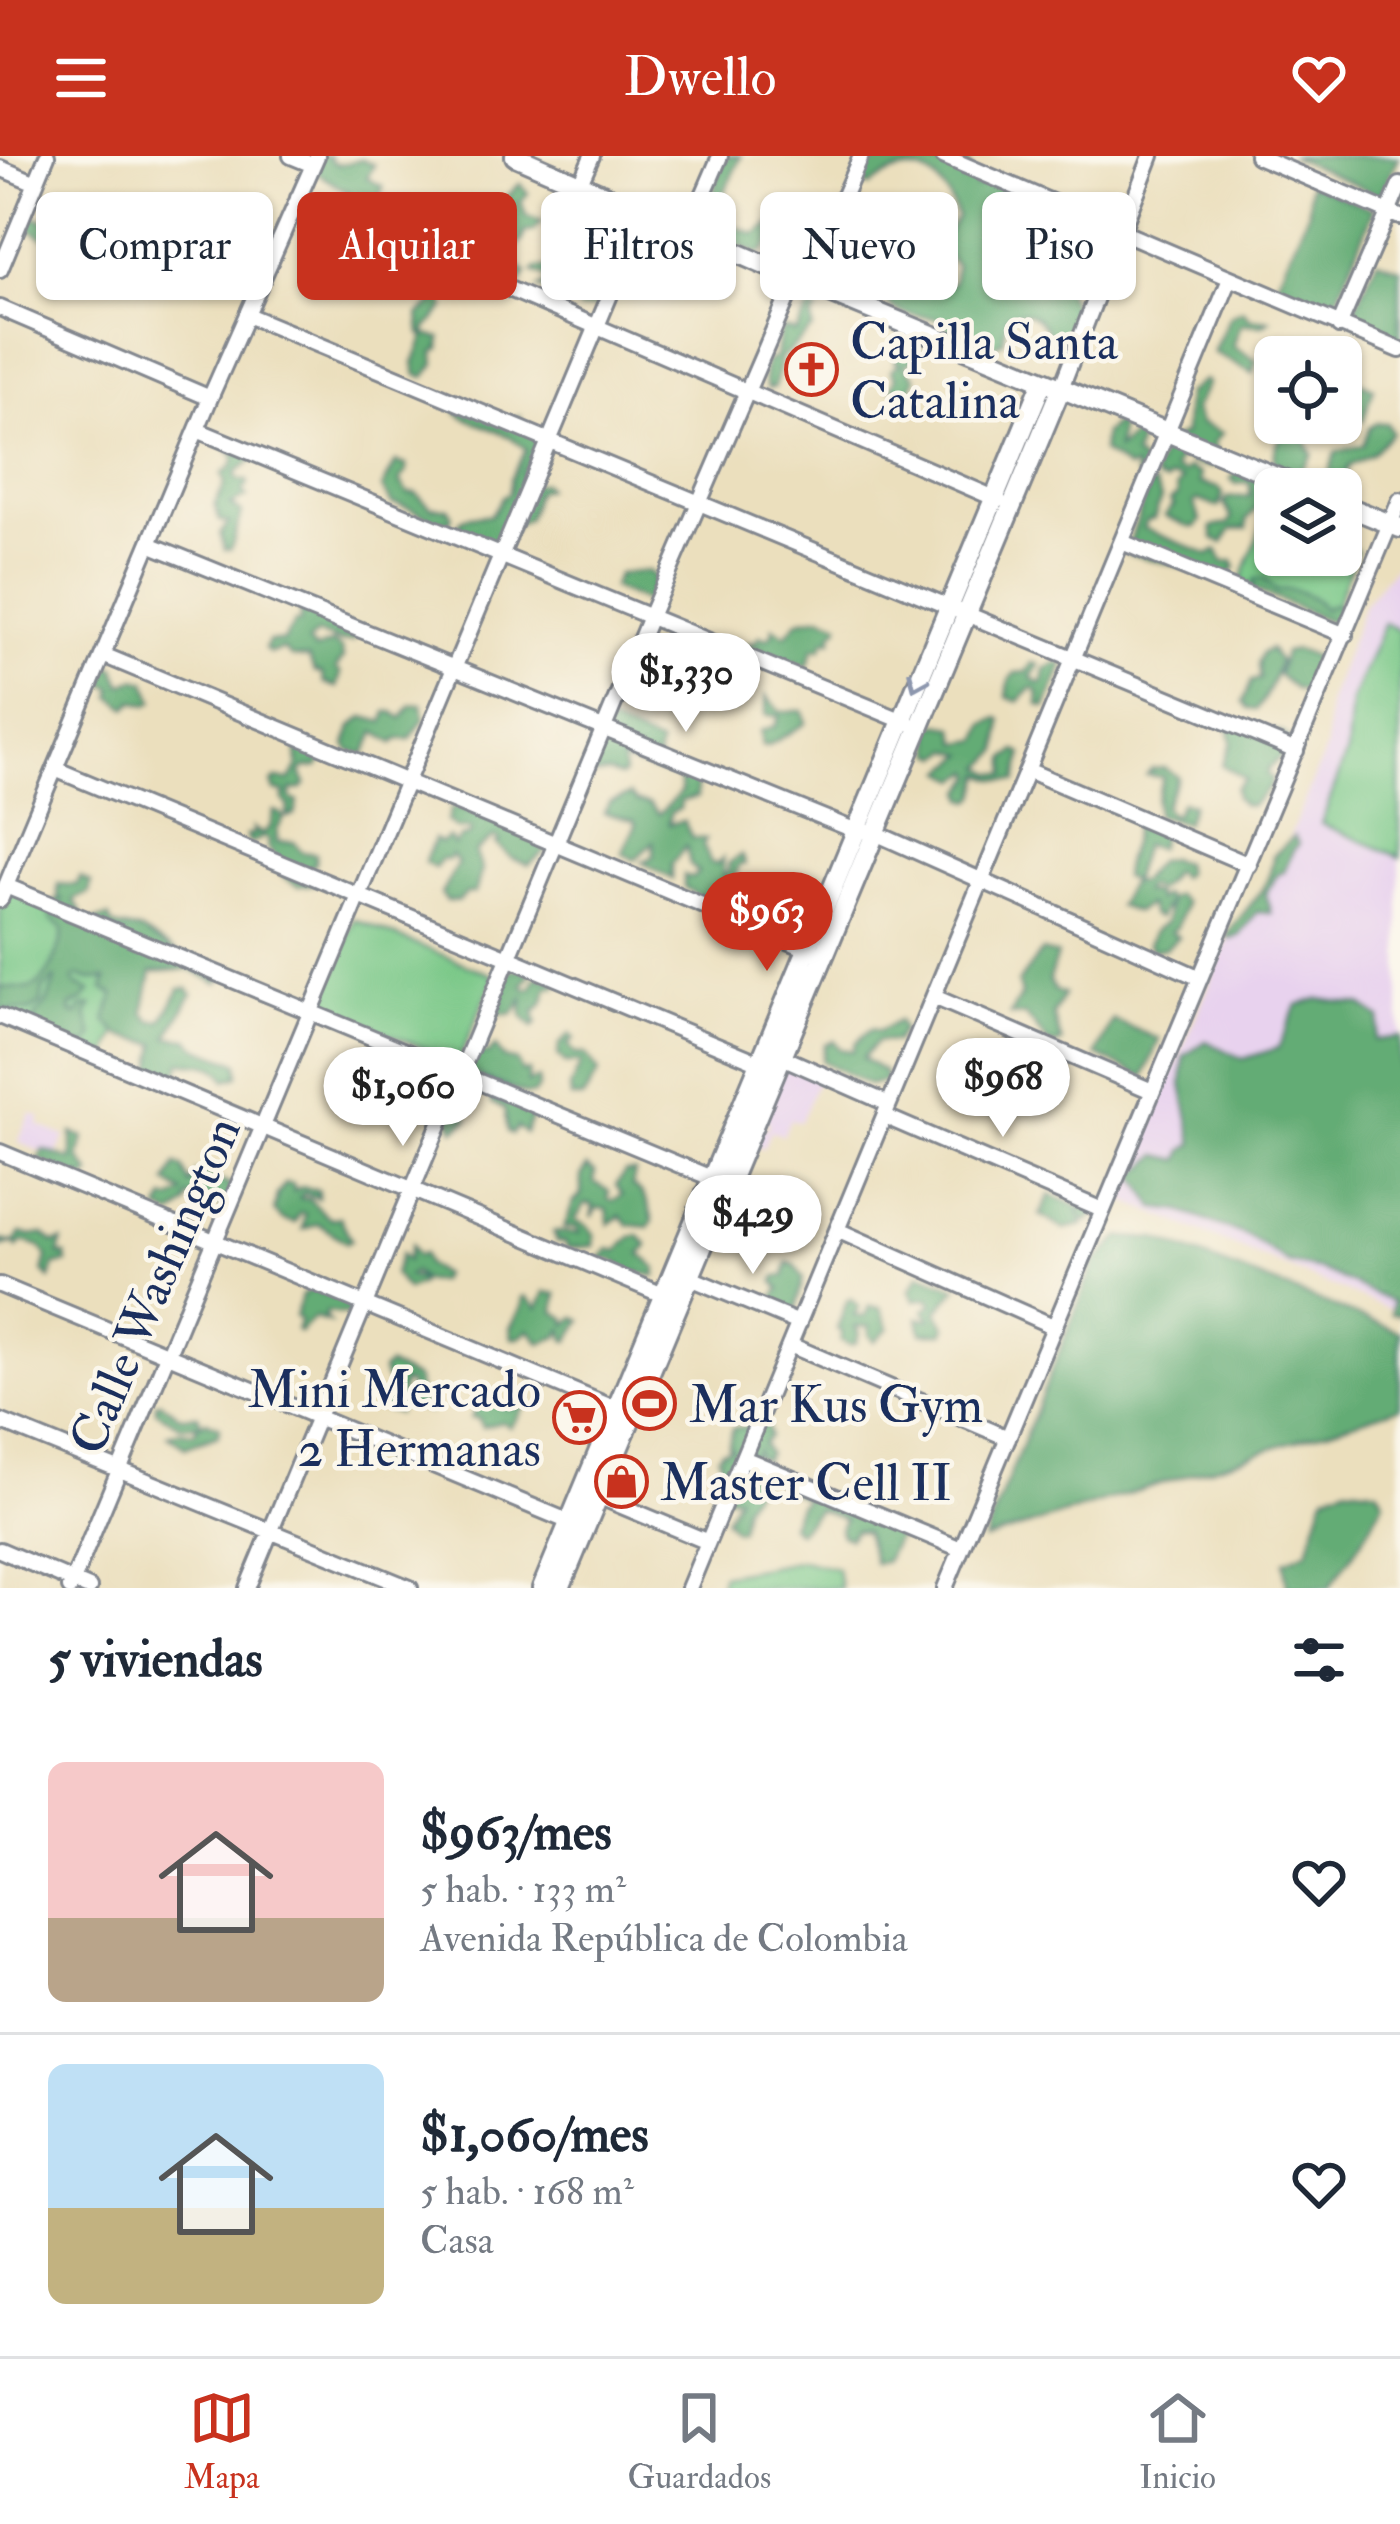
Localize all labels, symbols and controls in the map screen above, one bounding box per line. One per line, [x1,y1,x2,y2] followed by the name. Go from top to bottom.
[624,44,776,112] text: Dwello
[48,45,114,111] icon: menu
[1286,45,1352,111] icon: heart
[36,192,273,300] chip: Comprar
[297,192,517,300] chip: Alquilar
[541,192,736,300] chip: Filtros
[760,192,958,300] chip: Nuevo
[982,192,1136,300] chip: Piso
[850,311,1119,434] place label: Capilla Santa Catalina
[1254,336,1362,576] map controls
[1254,336,1362,444] button: locate
[783,342,839,398] church icon: Capilla Santa Catalina
[1254,468,1362,576] button: layers
[588,633,784,735] pin: $1,330
[638,647,734,696] text: $1,330
[907,670,931,691] one-way arrow
[696,872,838,974] pin: $963
[729,886,805,935] text: $963
[932,1038,1074,1140] pin: $968
[305,1047,501,1149] pin: $1,060
[963,1052,1043,1101] text: $968
[351,1061,455,1110] text: $1,060
[56,1107,256,1464] street label: Calle Washington
[682,1175,824,1277] pin: $429
[712,1189,794,1238] text: $429
[248,1359,541,1482] place label: Mini Mercado 2 Hermanas
[689,1374,983,1438] place label: Mar Kus Gym
[622,1376,678,1432] sports icon: Mar Kus Gym
[552,1390,608,1446] supermarket icon: Mini Mercado 2 Hermanas
[660,1452,952,1516] place label: Master Cell II
[593,1454,649,1510] shop icon: Master Cell II
[1286,1627,1352,1693] icon: filters
[48,1628,263,1692] text: 5 viviendas
[420,1801,612,1865] text: $963/mes
[144,1810,288,1954] icon: home
[1286,1849,1352,1915] icon: heart
[420,1865,626,1914] text: 5 hab. · 133 m²
[420,1914,908,1963] text: Avenida República de Colombia
[420,2103,649,2167] text: $1,060/mes
[144,2112,288,2256] icon: home
[1286,2151,1352,2217] icon: heart
[420,2167,634,2216] text: 5 hab. · 168 m²
[420,2216,494,2265] text: Casa
[184,2385,260,2498] tab: Mapa
[628,2385,771,2498] tab: Guardados
[1139,2385,1216,2498] tab: Inicio

